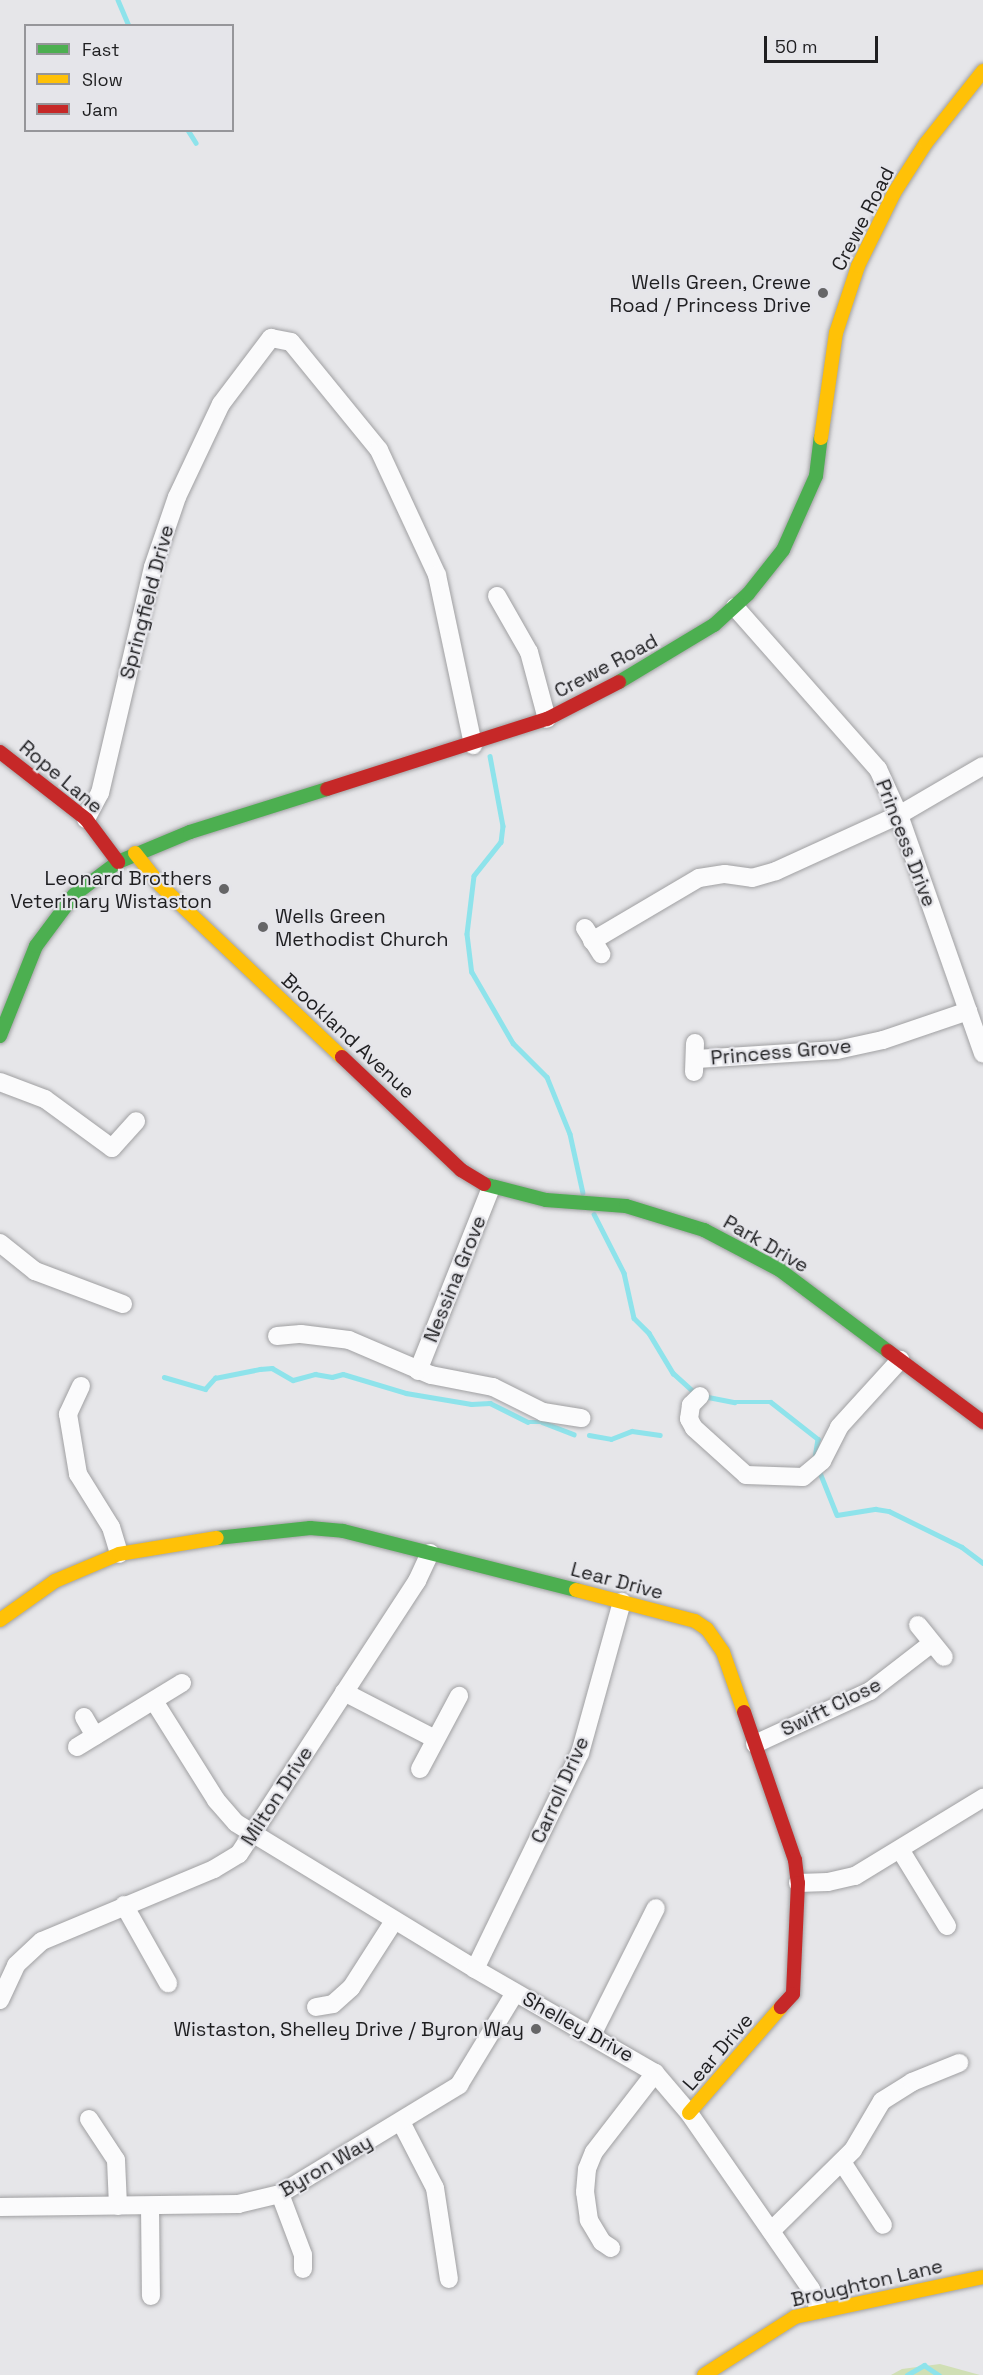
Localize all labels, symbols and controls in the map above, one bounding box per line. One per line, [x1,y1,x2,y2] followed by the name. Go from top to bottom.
[24,24,234,132] legend
[767,24,881,62] scale bar
[775,35,817,58] text: 50 m
[82,38,119,61] text: Fast
[82,68,123,91] text: Slow
[82,98,118,121] text: Jam
[827,163,899,275] street label: Crewe Road
[610,270,811,317] place label: Wells Green, Crewe Road / Princess Drive
[816,286,830,300] marker: Wells Green, Crewe Road / Princess Drive
[115,522,179,682] street label: Springfield Drive
[550,629,662,703] street label: Crewe Road
[14,735,108,819] street label: Rope Lane
[871,776,941,910] street label: Princess Drive
[10,866,212,913] place label: Leonard Brothers Veterinary Wistaston
[217,882,231,896] marker: Leonard Brothers Veterinary Wistaston
[275,904,449,951] place label: Wells Green Methodist Church
[256,920,270,934] marker: Wells Green Methodist Church
[276,968,420,1104] street label: Brookland Avenue
[710,1034,852,1070] street label: Princess Grove
[719,1210,813,1278] street label: Park Drive
[419,1212,491,1346] street label: Nessina Grove
[568,1557,666,1605] street label: Lear Drive
[777,1672,885,1742] street label: Swift Close
[526,1733,594,1847] street label: Carroll Drive
[236,1742,318,1850] street label: Milton Drive
[518,1987,638,2067] street label: Shelley Drive
[678,2008,758,2096] street label: Lear Drive
[173,2017,524,2041] place label: Wistaston, Shelley Drive / Byron Way
[529,2022,543,2036] marker: Wistaston, Shelley Drive / Byron Way
[275,2130,377,2202] street label: Byron Way
[789,2254,945,2312] street label: Broughton Lane

